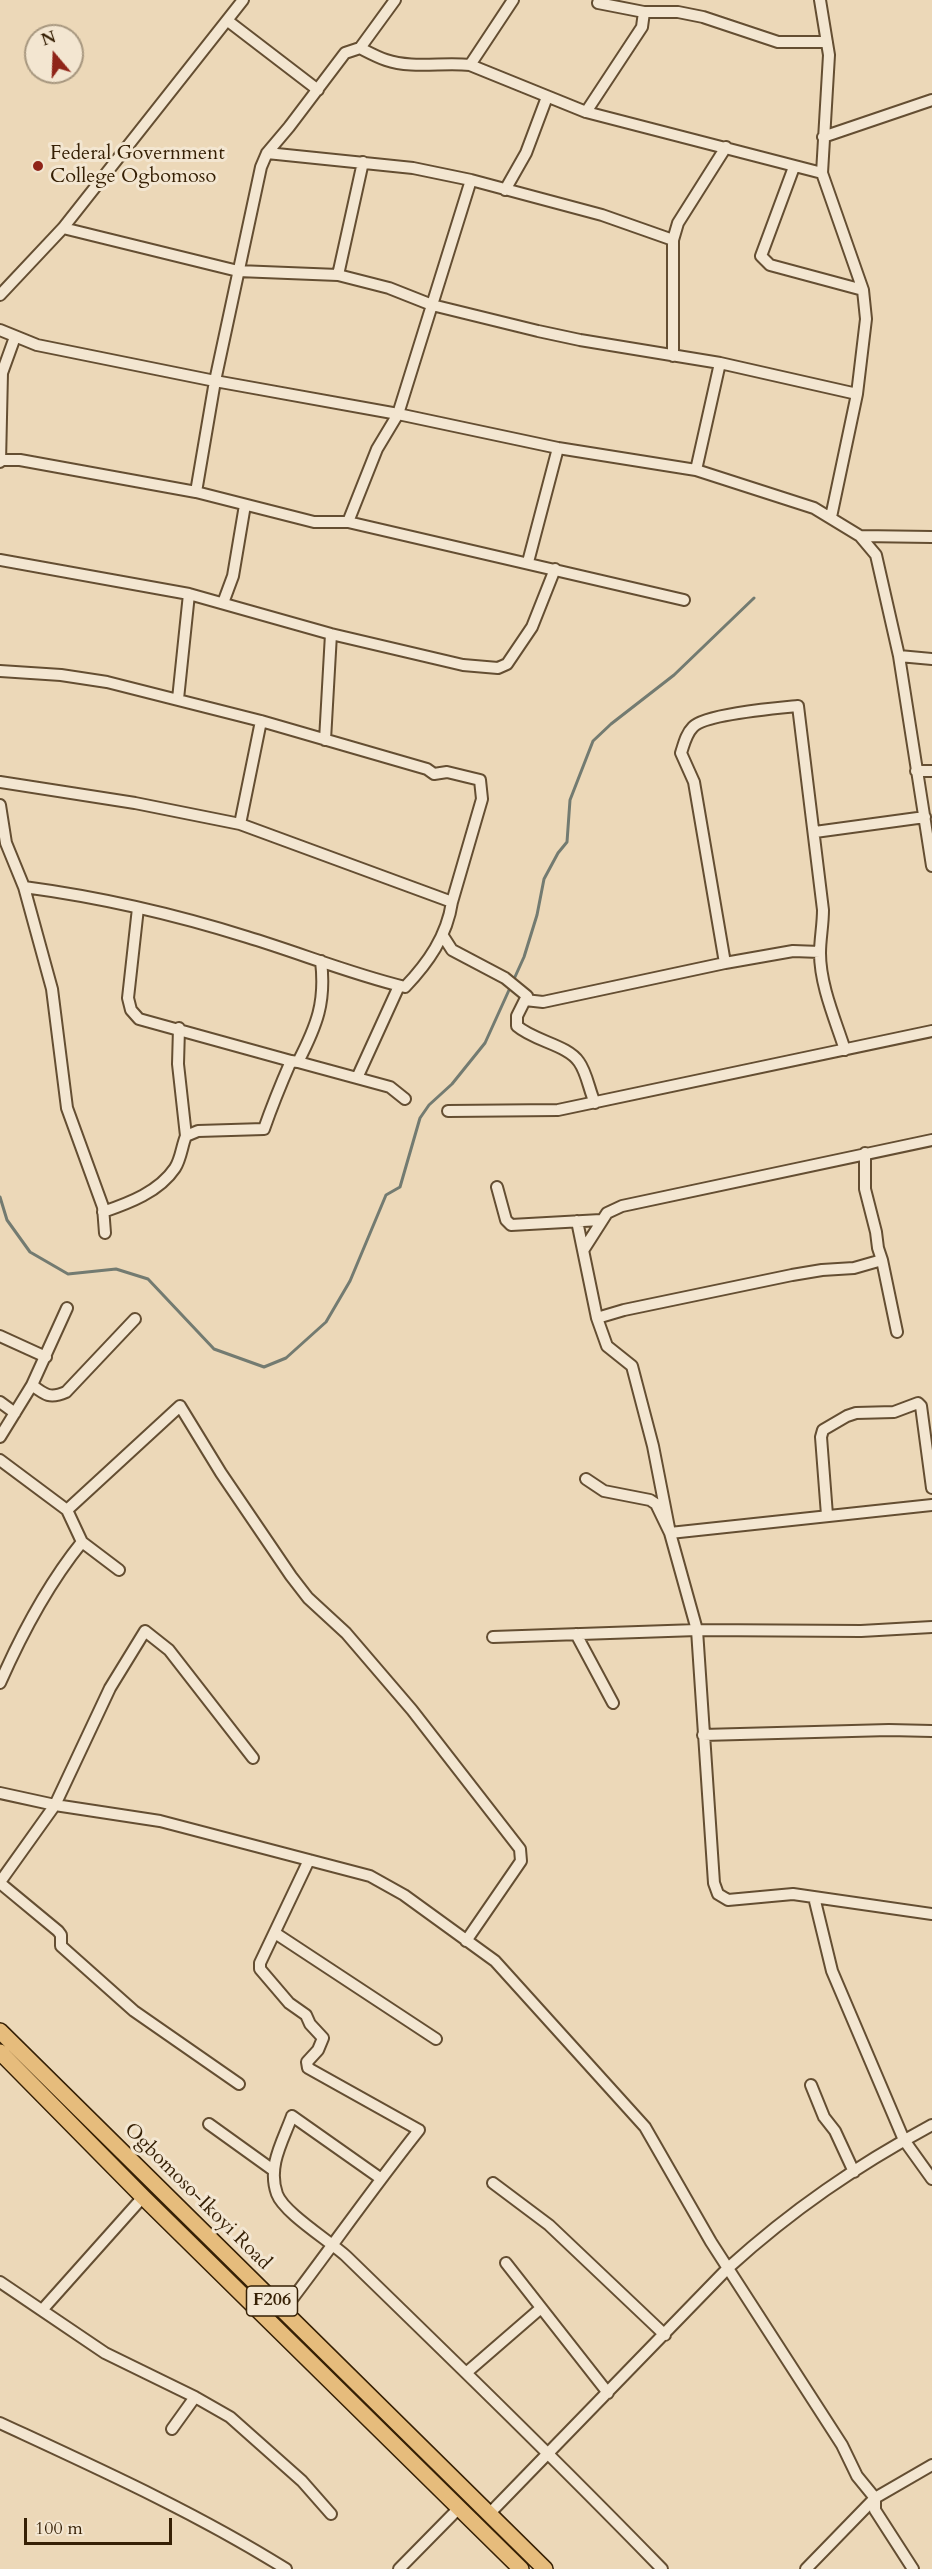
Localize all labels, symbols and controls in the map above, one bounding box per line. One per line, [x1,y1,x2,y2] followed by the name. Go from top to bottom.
[24,24,84,84] north arrow
[39,26,59,52] text: N
[50,142,225,189] place label: Federal Government College Ogbomoso
[31,159,45,173] marker: Federal Government College Ogbomoso
[118,2118,276,2276] street label: Ogbomoso-Ikoyi Road
[246,2286,298,2316] road number: F206
[27,2506,176,2544] scale bar
[35,2516,83,2541] text: 100 m

